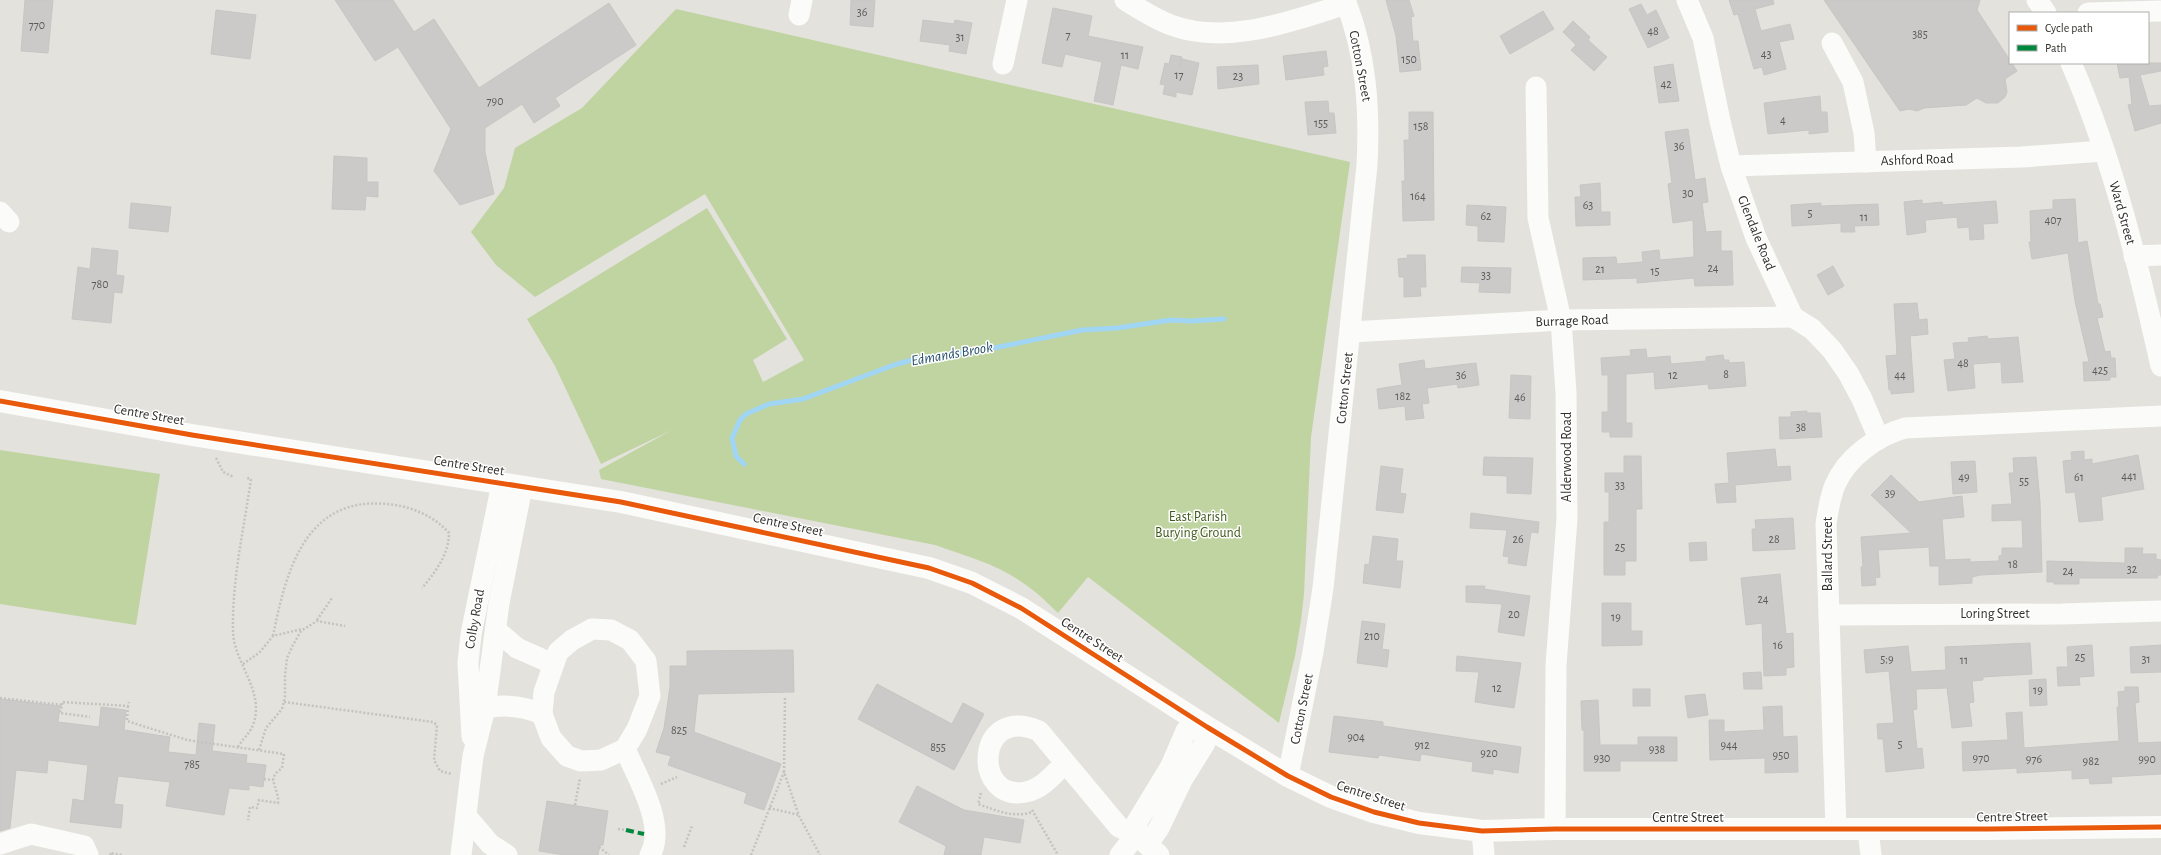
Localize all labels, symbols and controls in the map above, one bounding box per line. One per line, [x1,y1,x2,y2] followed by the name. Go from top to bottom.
[857,6,868,18] house number: 36
[2009,12,2149,64] legend
[29,19,45,31] house number: 770
[2045,22,2093,35] text: Cycle path
[1647,25,1659,37] house number: 48
[1912,28,1928,40] house number: 385
[1065,29,1071,41] house number: 7
[1346,29,1374,103] street label: Cotton Street
[955,31,965,43] house number: 31
[2045,42,2067,54] text: Path
[1761,48,1771,60] house number: 43
[1121,49,1129,61] house number: 11
[1401,53,1417,65] house number: 150
[1174,69,1184,81] house number: 17
[1233,70,1243,82] house number: 23
[1660,78,1672,90] house number: 42
[487,95,503,107] house number: 790
[1780,114,1786,126] house number: 4
[1314,117,1328,129] house number: 155
[1414,120,1429,132] house number: 158
[1674,140,1685,152] house number: 36
[1880,152,1954,168] street label: Ashford Road
[2106,180,2138,247] street label: Ward Street
[1682,187,1694,199] house number: 30
[1410,190,1426,202] house number: 164
[1735,194,1777,272] street label: Glendale Road
[1583,199,1593,211] house number: 63
[1807,207,1813,219] house number: 5
[1480,210,1492,222] house number: 62
[1860,211,1868,223] house number: 11
[2044,214,2062,226] house number: 407
[1707,262,1719,274] house number: 24
[1595,263,1605,275] house number: 21
[1650,265,1660,277] house number: 15
[1481,269,1491,281] house number: 33
[91,278,109,290] house number: 780
[1535,313,1609,329] street label: Burrage Road
[910,339,994,369] water label: Edmands Brook
[1334,351,1356,424] street label: Cotton Street
[1957,357,1969,369] house number: 48
[2092,364,2108,376] house number: 425
[1723,368,1729,380] house number: 8
[1456,369,1467,381] house number: 36
[1668,369,1678,381] house number: 12
[1894,369,1906,381] house number: 44
[1395,390,1411,402] house number: 182
[1514,391,1526,403] house number: 46
[113,402,186,428] street label: Centre Street
[1560,412,1574,502] street label: Alderwood Road
[1796,421,1807,433] house number: 38
[433,454,506,479] street label: Centre Street
[2121,470,2137,482] house number: 441
[1958,471,1970,483] house number: 49
[2074,471,2084,483] house number: 61
[2019,475,2029,487] house number: 55
[1615,479,1625,491] house number: 33
[1885,487,1896,499] house number: 39
[1155,510,1241,540] park label: East Parish Burying Ground
[752,511,825,539] street label: Centre Street
[1821,516,1835,591] street label: Ballard Street
[1512,533,1524,545] house number: 26
[1768,533,1780,545] house number: 28
[1615,541,1625,553] house number: 25
[2008,558,2018,570] house number: 18
[2127,563,2138,575] house number: 32
[2062,565,2074,577] house number: 24
[463,588,487,650] street label: Colby Road
[1757,593,1769,605] house number: 24
[1960,607,2030,621] street label: Loring Street
[1508,608,1520,620] house number: 20
[1611,611,1621,623] house number: 19
[1058,615,1126,666] street label: Centre Street
[1364,630,1380,642] house number: 210
[1773,639,1783,651] house number: 16
[2075,651,2085,663] house number: 25
[1880,653,1894,665] house number: 5;9
[2141,653,2151,665] house number: 31
[1960,654,1968,666] house number: 11
[1288,672,1316,746] street label: Cotton Street
[1492,682,1502,694] house number: 12
[2033,684,2043,696] house number: 19
[671,724,687,736] house number: 825
[1347,731,1365,743] house number: 904
[1897,738,1903,750] house number: 5
[1414,739,1430,751] house number: 912
[1720,739,1738,751] house number: 944
[930,741,946,753] house number: 855
[1649,743,1665,755] house number: 938
[1480,747,1498,759] house number: 920
[1773,749,1790,761] house number: 950
[1594,752,1610,764] house number: 930
[1973,752,1989,764] house number: 970
[2026,753,2042,765] house number: 976
[2138,753,2156,765] house number: 990
[2083,755,2100,767] house number: 982
[184,758,200,770] house number: 785
[1335,778,1408,814] street label: Centre Street
[1976,809,2048,825] street label: Centre Street
[1652,811,1724,825] street label: Centre Street

